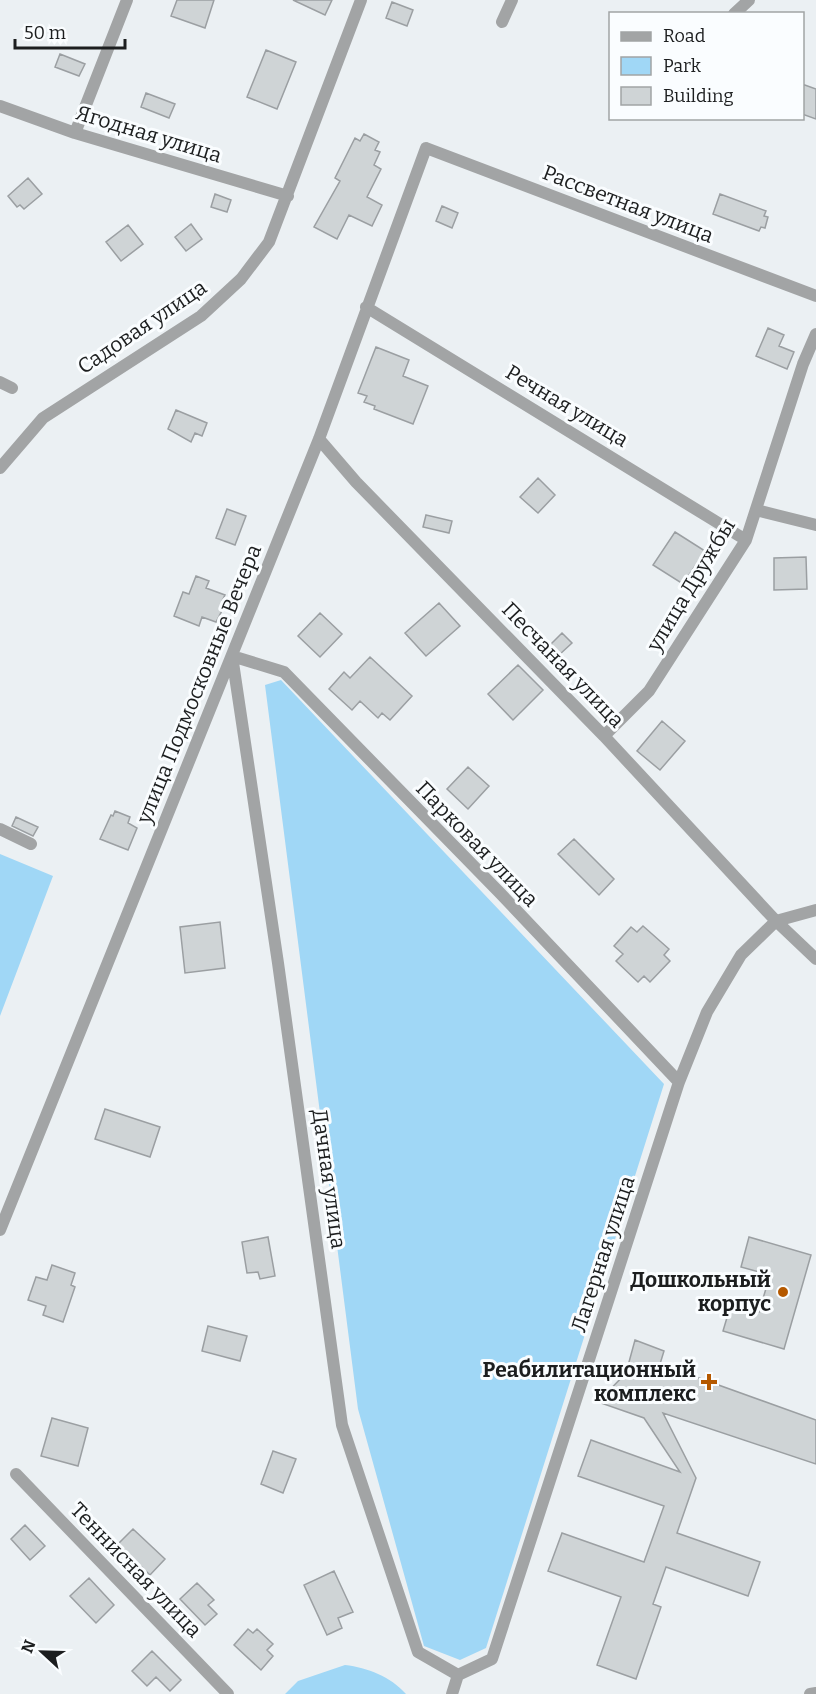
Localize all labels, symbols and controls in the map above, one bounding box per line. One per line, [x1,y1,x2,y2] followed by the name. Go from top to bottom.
[15,12,124,50] scale bar
[609,12,804,120] legend
[24,22,66,44] text: 50 m
[663,25,706,47] text: Road
[663,55,702,77] text: Park
[663,85,734,107] text: Building
[73,100,225,169] street label: Ягодная улица
[539,159,718,249] street label: Рассветная улица
[72,274,212,380] street label: Садовая улица
[501,359,634,453] street label: Речная улица
[641,514,741,657] street label: улица Дружбы
[131,540,267,828] street label: улица Подмосковные Вечера
[496,597,630,734] street label: Песчаная улица
[410,776,544,913] street label: Парковая улица
[306,1108,352,1251] street label: Дачная улица
[566,1172,641,1335] street label: Лагерная улица
[630,1267,771,1317] place label: Дошкольный корпус
[776,1285,790,1299] marker: Дошкольный корпус
[483,1357,696,1407] place label: Реабилитационный комплекс
[700,1373,718,1391] marker: Реабилитационный комплекс
[65,1497,208,1643] street label: Теннисная улица
[12,1622,72,1682] north arrow
[17,1637,40,1656] text: N

